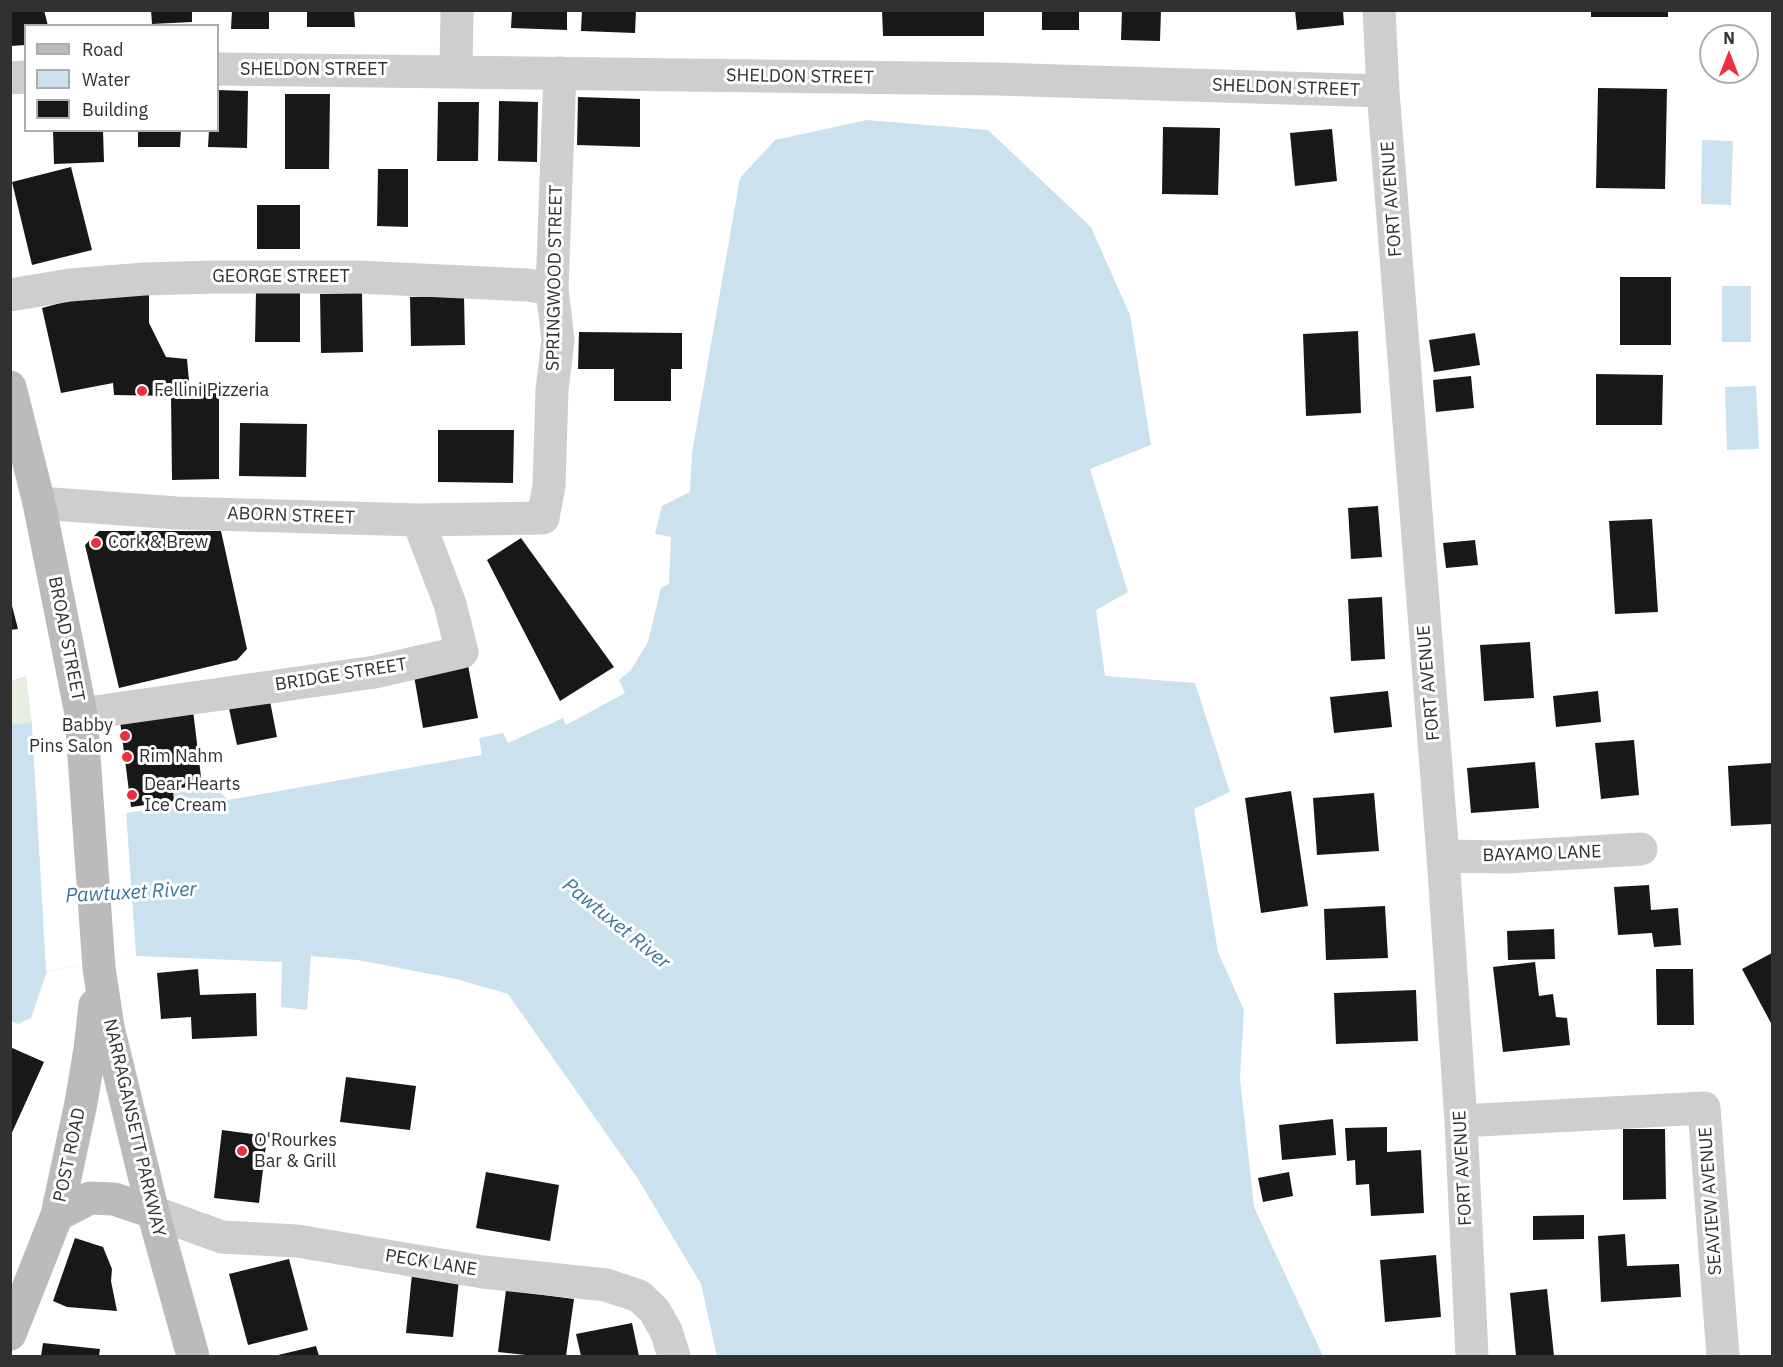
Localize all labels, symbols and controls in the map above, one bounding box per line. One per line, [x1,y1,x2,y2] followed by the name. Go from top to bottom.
[24,24,219,132] legend
[1699,24,1759,84] north arrow
[1723,28,1735,48] text: N
[82,38,123,61] text: Road
[240,59,388,81] street label: SHELDON STREET
[726,65,874,89] street label: SHELDON STREET
[82,68,130,91] text: Water
[1212,75,1360,101] street label: SHELDON STREET
[82,98,148,121] text: Building
[1377,140,1407,258] street label: FORT AVENUE
[543,185,567,371] street label: SPRINGWOOD STREET
[212,266,350,288] street label: GEORGE STREET
[154,380,269,402] place label: Fellini Pizzeria
[135,384,149,398] marker: Fellini Pizzeria
[227,503,355,529] street label: ABORN STREET
[108,532,208,554] place label: Cork & Brew
[89,536,103,550] marker: Cork & Brew
[43,575,89,703] street label: BROAD STREET
[1413,624,1445,742] street label: FORT AVENUE
[274,654,408,696] street label: BRIDGE STREET
[29,715,113,758] place label: Babby Pins Salon
[118,729,132,743] marker: Babby Pins Salon
[139,746,223,768] place label: Rim Nahm
[120,750,134,764] marker: Rim Nahm
[144,774,240,816] place label: Dear Hearts Ice Cream
[125,788,139,802] marker: Dear Hearts Ice Cream
[1482,841,1602,867] street label: BAYAMO LANE
[557,873,675,975] water label: Pawtuxet River
[65,878,197,908] water label: Pawtuxet River
[98,1017,170,1239] street label: NARRAGANSETT PARKWAY
[49,1106,91,1204] street label: POST ROAD
[1449,1110,1477,1226] street label: FORT AVENUE
[1695,1126,1727,1276] street label: SEAVIEW AVENUE
[254,1130,337,1172] place label: O'Rourkes Bar & Grill
[235,1144,249,1158] marker: O'Rourkes Bar & Grill
[384,1245,478,1281] street label: PECK LANE

